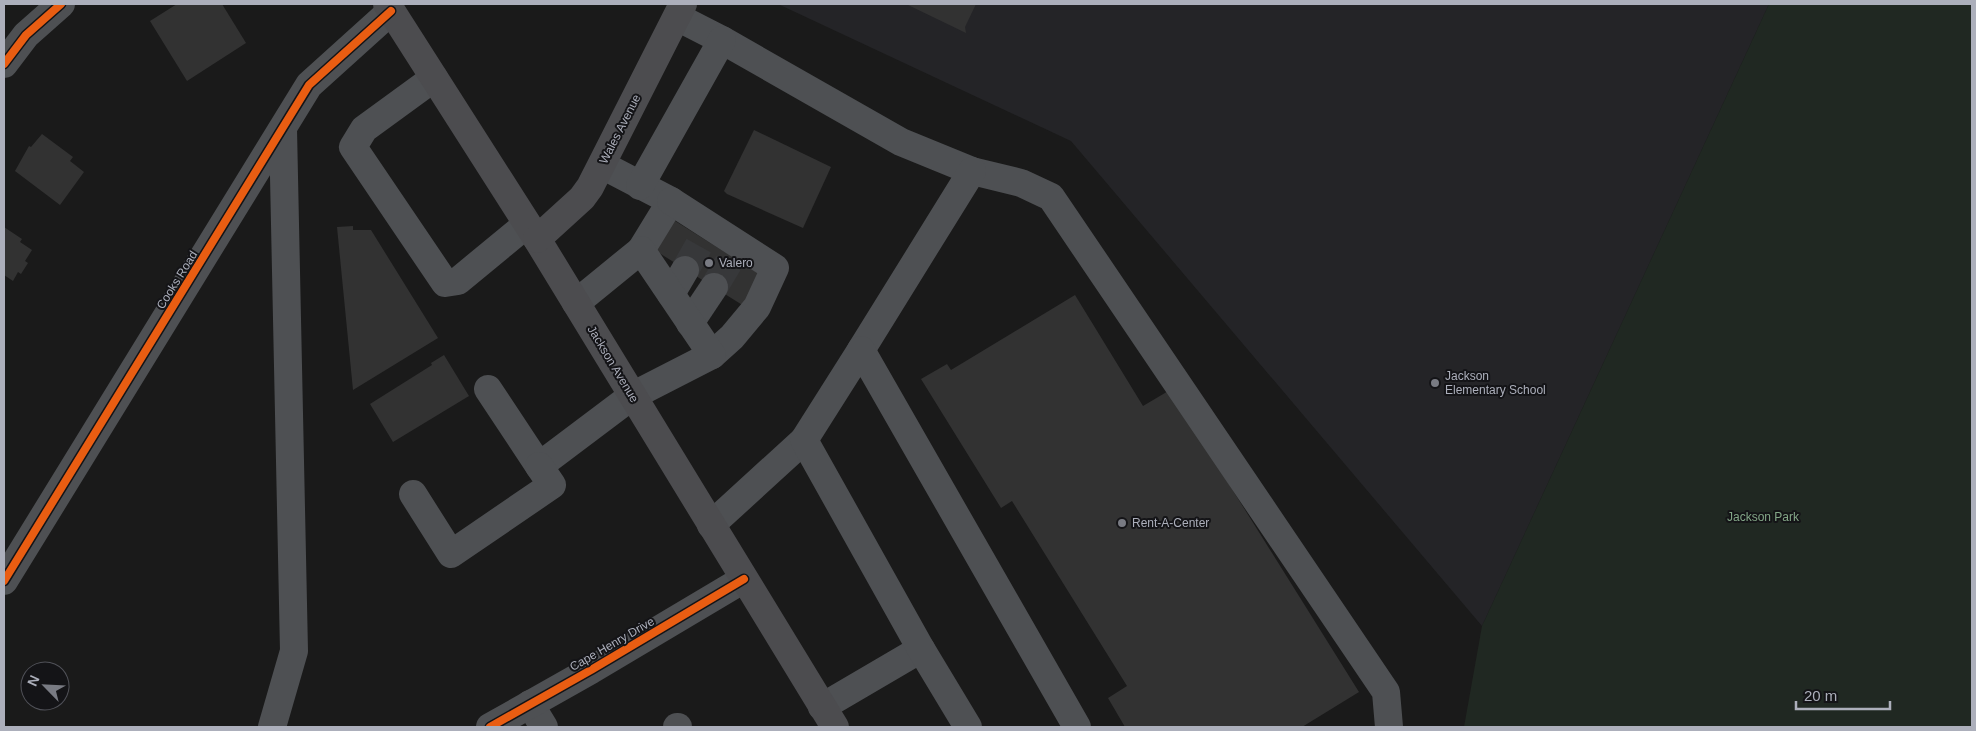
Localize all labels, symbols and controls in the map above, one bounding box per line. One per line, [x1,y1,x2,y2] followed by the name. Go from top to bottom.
[596,92,644,166] street label: Wales Avenue
[154,248,200,312] street label: Cooks Road
[719,256,753,270] place label: Valero
[703,257,715,269] marker: Valero
[585,323,642,405] street label: Jackson Avenue
[1445,369,1546,397] place label: Jackson Elementary School
[1429,377,1441,389] marker: Jackson Elementary School
[1727,510,1800,524] park label: Jackson Park
[1132,516,1209,530] place label: Rent-A-Center
[1116,517,1128,529] marker: Rent-A-Center
[567,614,657,674] street label: Cape Henry Drive
[20,661,70,711] north arrow
[24,673,42,689] text: N
[1796,678,1890,710] scale bar
[1804,687,1837,704] text: 20 m

